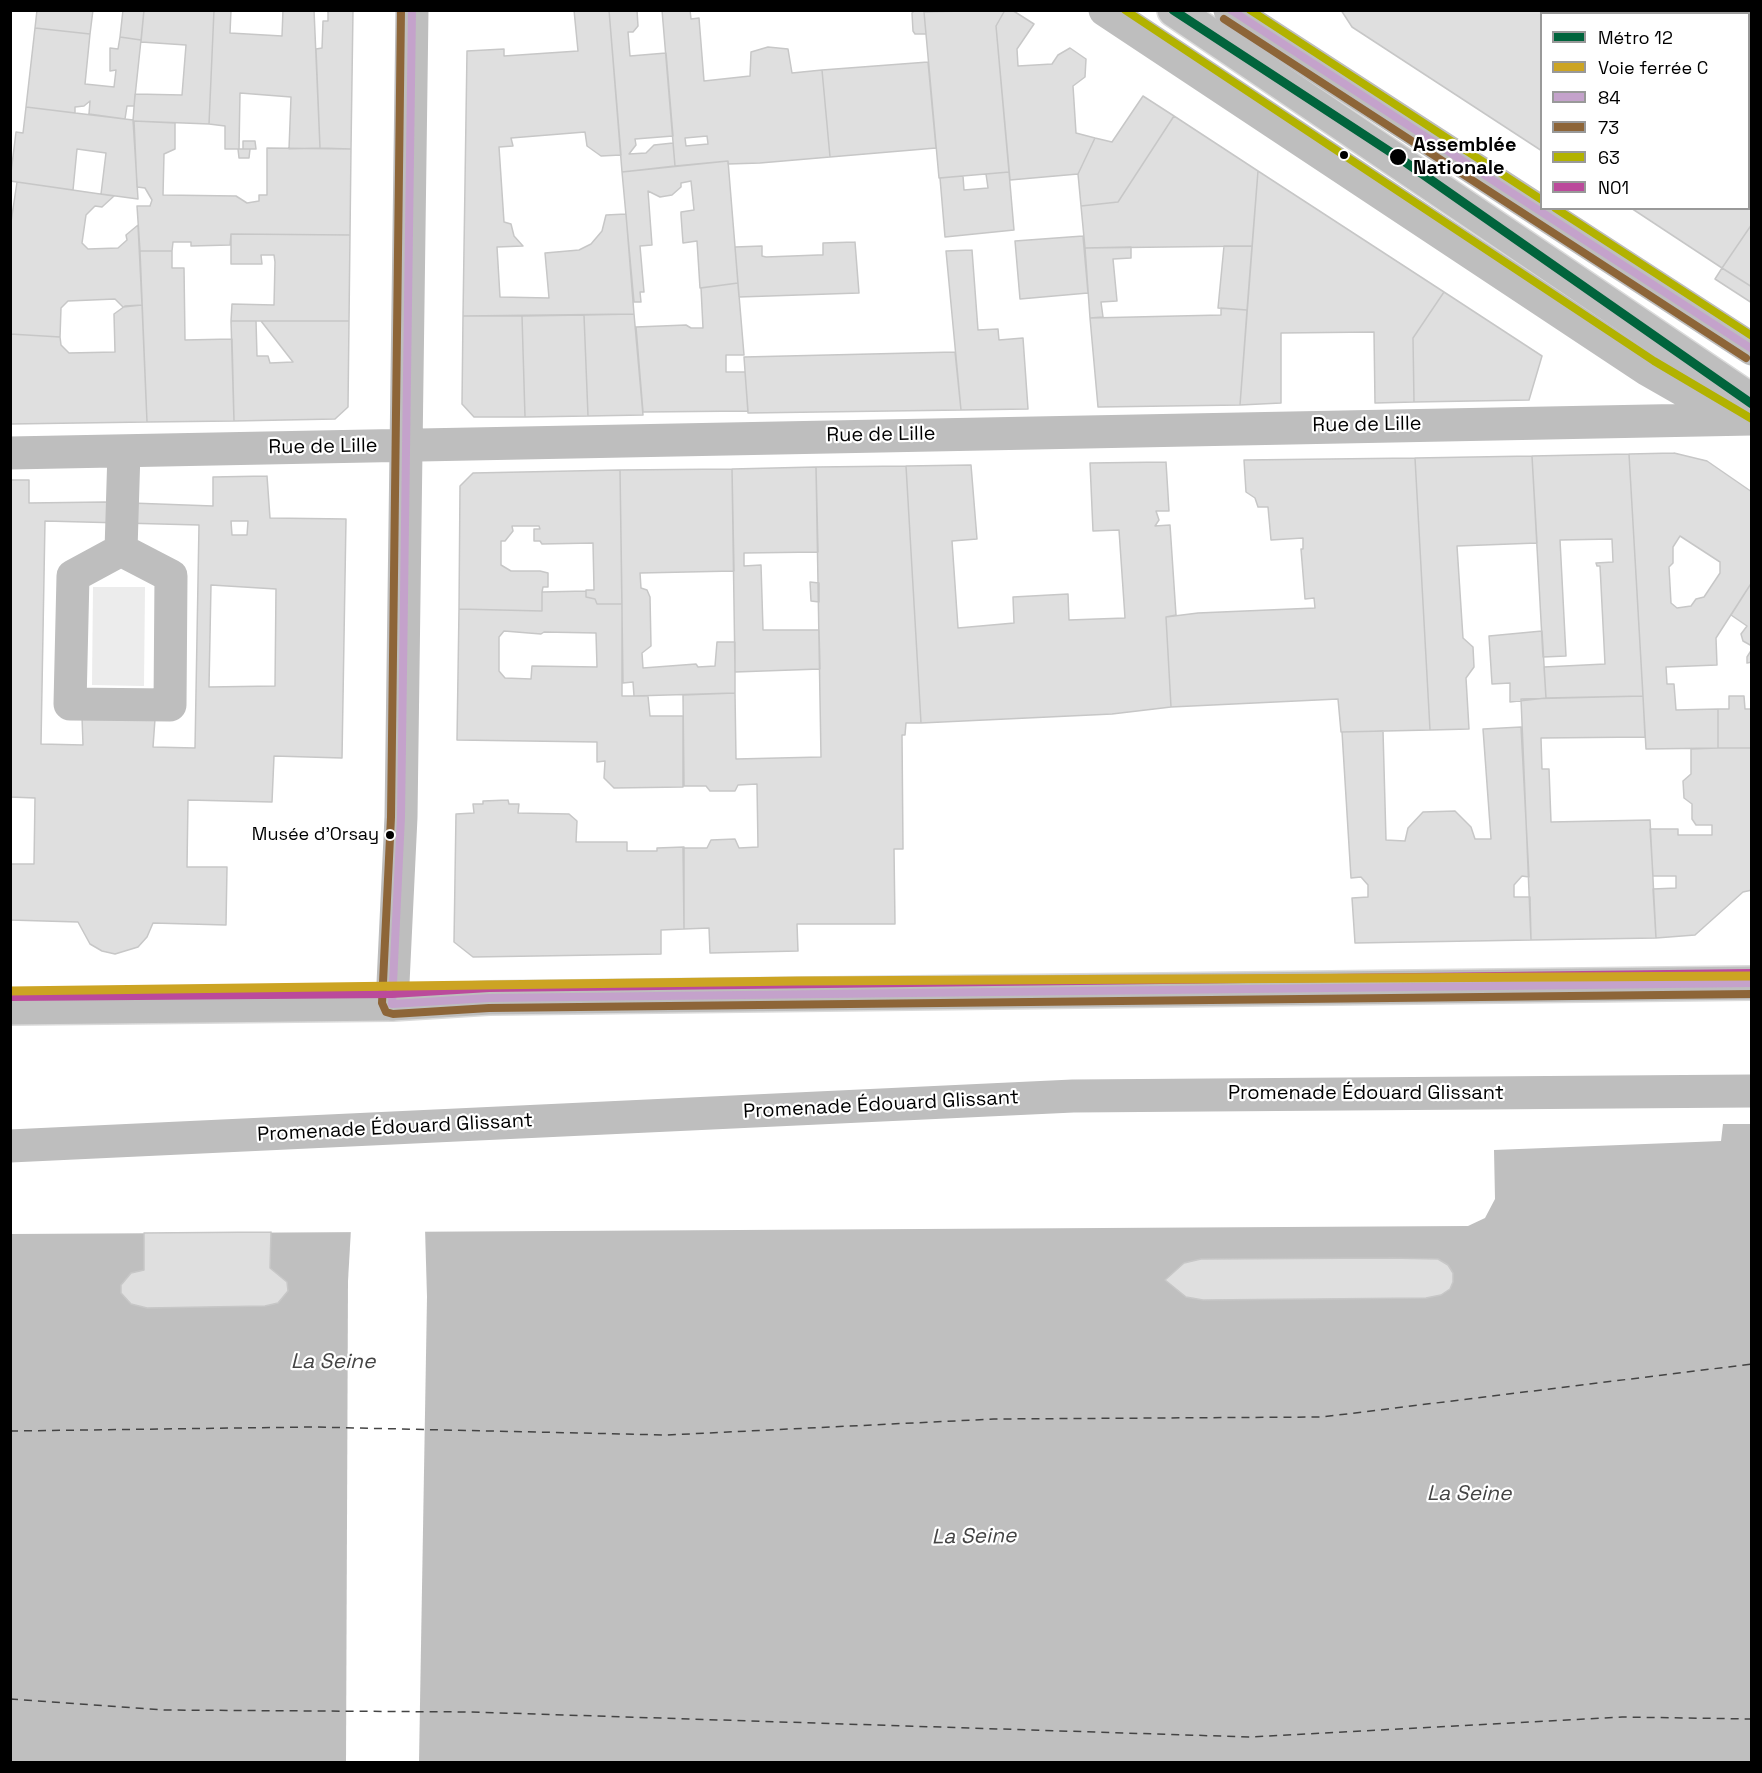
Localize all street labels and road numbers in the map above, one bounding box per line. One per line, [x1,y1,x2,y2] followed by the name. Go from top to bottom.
[1312,412,1422,438] street label: Rue de Lille
[826,422,936,448] street label: Rue de Lille
[268,434,378,460] street label: Rue de Lille
[1228,1082,1504,1106] street label: Promenade Édouard Glissant
[743,1086,1019,1124] street label: Promenade Édouard Glissant
[257,1109,533,1147] street label: Promenade Édouard Glissant

